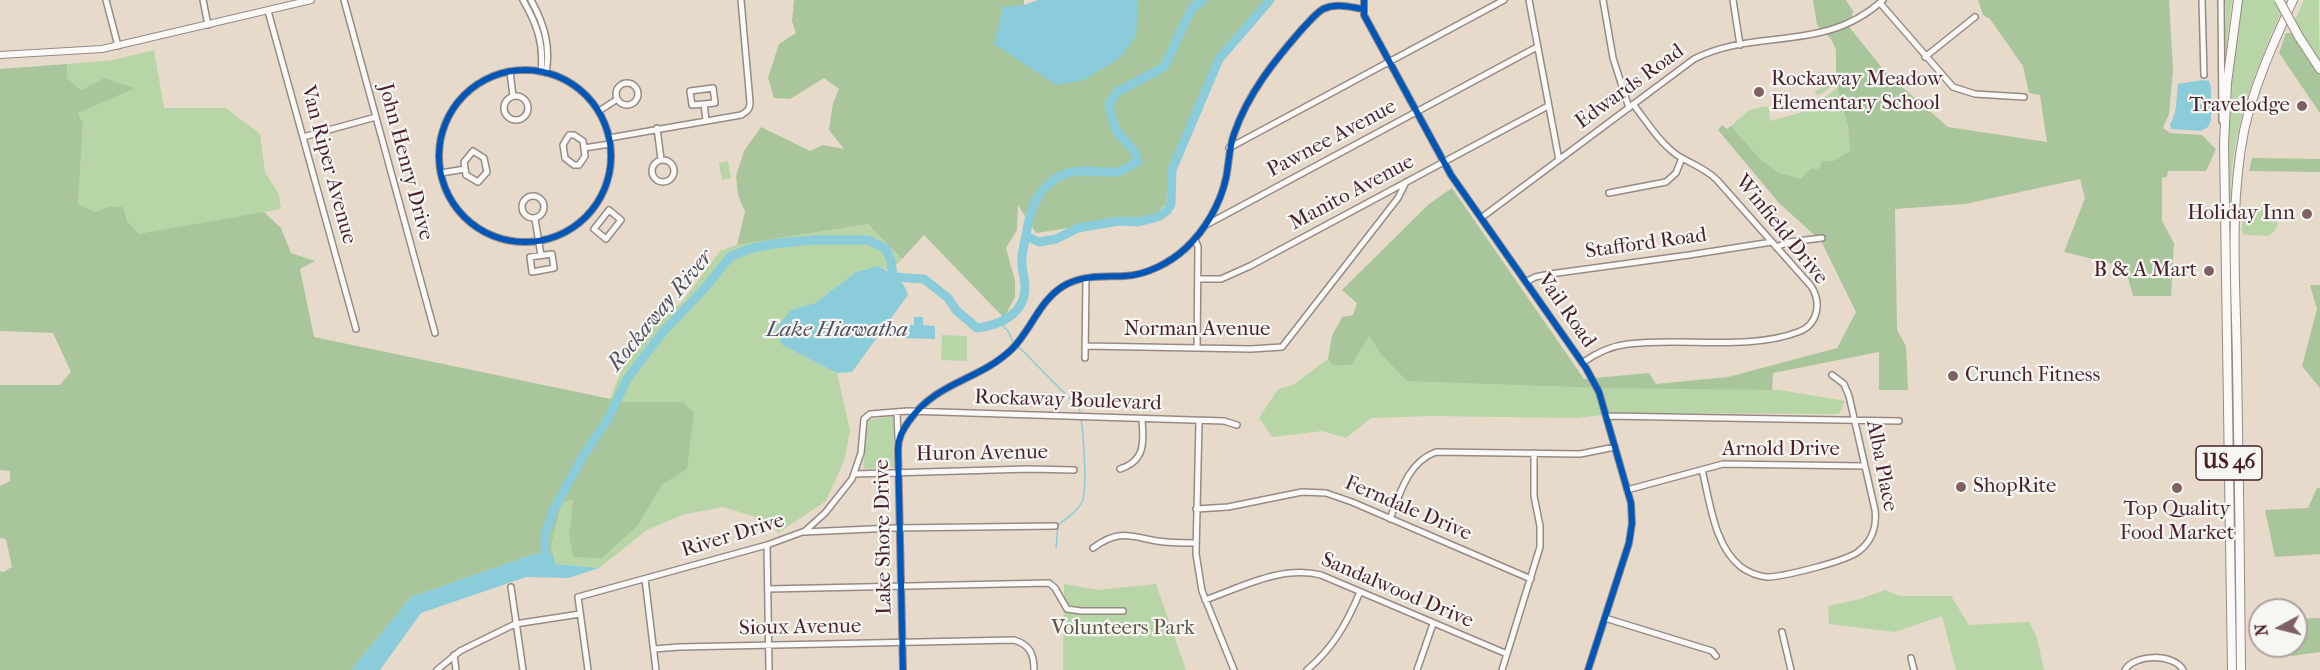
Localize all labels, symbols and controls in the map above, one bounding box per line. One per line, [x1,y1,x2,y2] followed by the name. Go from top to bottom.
[1571,39,1689,135] street label: Edwards Road
[1771,67,1943,117] place label: Rockaway Meadow Elementary School
[372,81,438,243] street label: John Henry Drive
[295,83,361,247] street label: Van Riper Avenue
[1752,85,1766,99] marker: Rockaway Meadow Elementary School
[2189,93,2290,119] place label: Travelodge
[1263,94,1401,184] street label: Pawnee Avenue
[2295,99,2309,113] marker: Travelodge
[1285,150,1419,236] street label: Manito Avenue
[1729,170,1833,290] street label: Winfield Drive
[2187,201,2295,227] place label: Holiday Inn
[2300,207,2314,221] marker: Holiday Inn
[1584,223,1708,265] street label: Stafford Road
[603,245,719,377] water label: Rockaway River
[2094,258,2197,284] place label: B & A Mart
[2202,264,2216,278] marker: B & A Mart
[1531,269,1601,353] street label: Vail Road
[1124,317,1270,343] street label: Norman Avenue
[766,318,908,344] water label: Lake Hiawatha
[1965,363,2100,389] place label: Crunch Fitness
[1946,369,1960,383] marker: Crunch Fitness
[974,385,1162,417] street label: Rockaway Boulevard
[1860,418,1902,514] street label: Alba Place
[1722,437,1840,463] street label: Arnold Drive
[916,440,1048,468] street label: Huron Avenue
[2196,446,2262,480] road number: US 46
[870,459,898,615] street label: Lake Shore Drive
[1341,471,1475,547] street label: Ferndale Drive
[1973,474,2056,500] place label: ShopRite
[1954,480,1968,494] marker: ShopRite
[2170,481,2184,495] marker: Top Quality Food Market
[2120,497,2234,547] place label: Top Quality Food Market
[678,508,788,564] street label: River Drive
[1317,548,1477,634] street label: Sandalwood Drive
[2248,598,2308,658] north arrow
[739,614,861,642] street label: Sioux Avenue
[1051,616,1195,642] park label: Volunteers Park
[2251,623,2272,637] text: N

